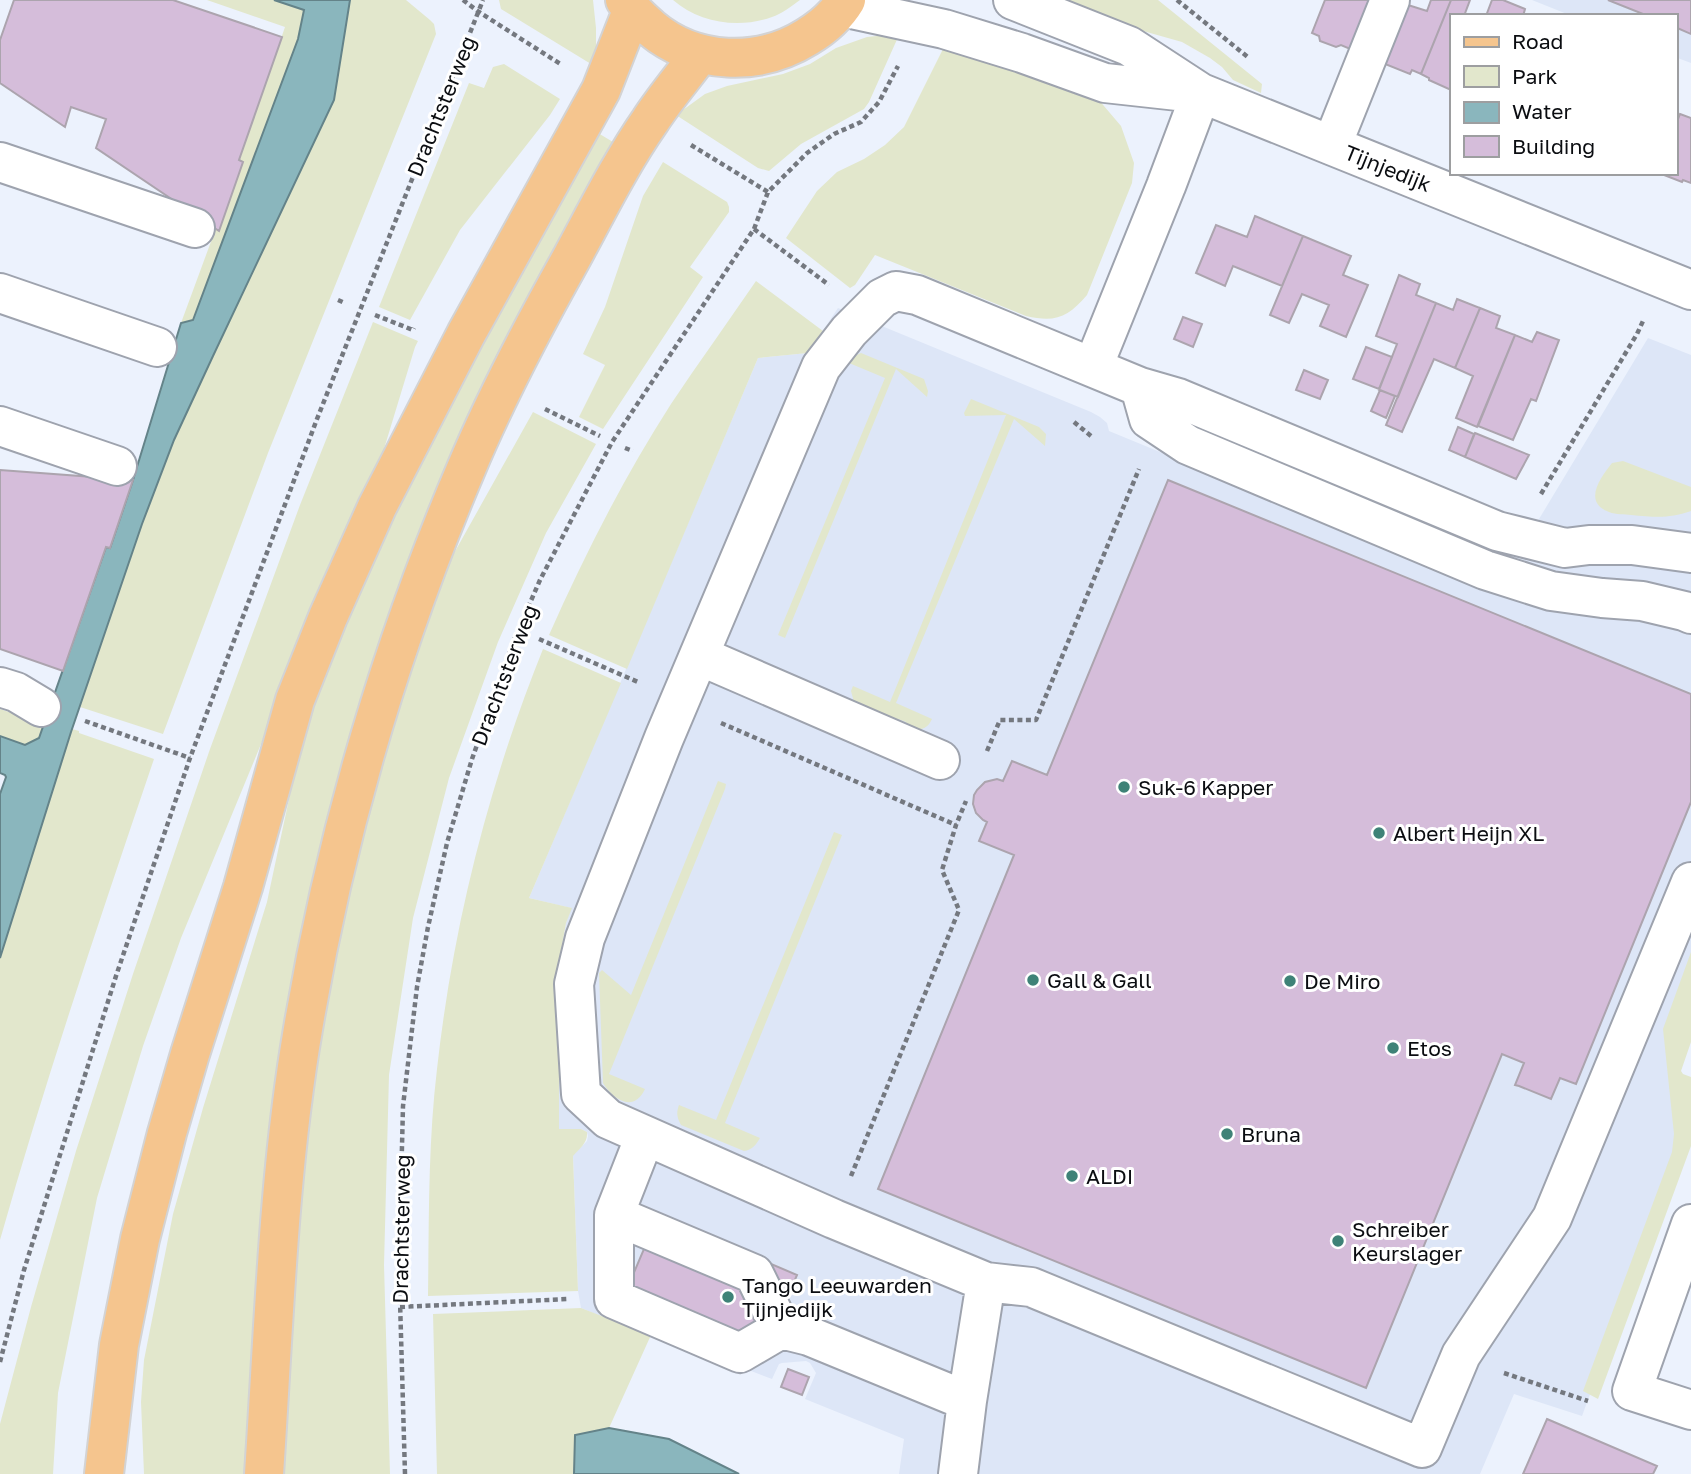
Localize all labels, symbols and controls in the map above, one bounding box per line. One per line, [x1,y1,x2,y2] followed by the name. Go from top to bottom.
[1450,14,1677,175] legend
[1512,28,1563,54] text: Road
[401,32,481,180] street label: Drachtsterweg
[1512,63,1558,89] text: Park
[1512,98,1572,124] text: Water
[1512,133,1595,159] text: Building
[1341,139,1435,197] street label: Tijnjedijk
[465,601,543,749] street label: Drachtsterweg
[1138,774,1273,800] place label: Suk-6 Kapper
[1116,779,1132,795] marker: Suk-6 Kapper
[1393,820,1544,846] place label: Albert Heijn XL
[1371,825,1387,841] marker: Albert Heijn XL
[1047,967,1152,993] place label: Gall & Gall
[1304,968,1380,994] place label: De Miro
[1025,972,1041,988] marker: Gall & Gall
[1282,973,1298,989] marker: De Miro
[1407,1035,1452,1061] place label: Etos
[1385,1040,1401,1056] marker: Etos
[1241,1121,1301,1147] place label: Bruna
[1219,1126,1235,1142] marker: Bruna
[387,1154,415,1304] street label: Drachtsterweg
[1086,1163,1133,1189] place label: ALDI
[1064,1168,1080,1184] marker: ALDI
[1352,1216,1462,1266] place label: Schreiber Keurslager
[1330,1233,1346,1249] marker: Schreiber Keurslager
[742,1272,932,1322] place label: Tango Leeuwarden Tijnjedijk
[720,1289,736,1305] marker: Tango Leeuwarden Tijnjedijk

